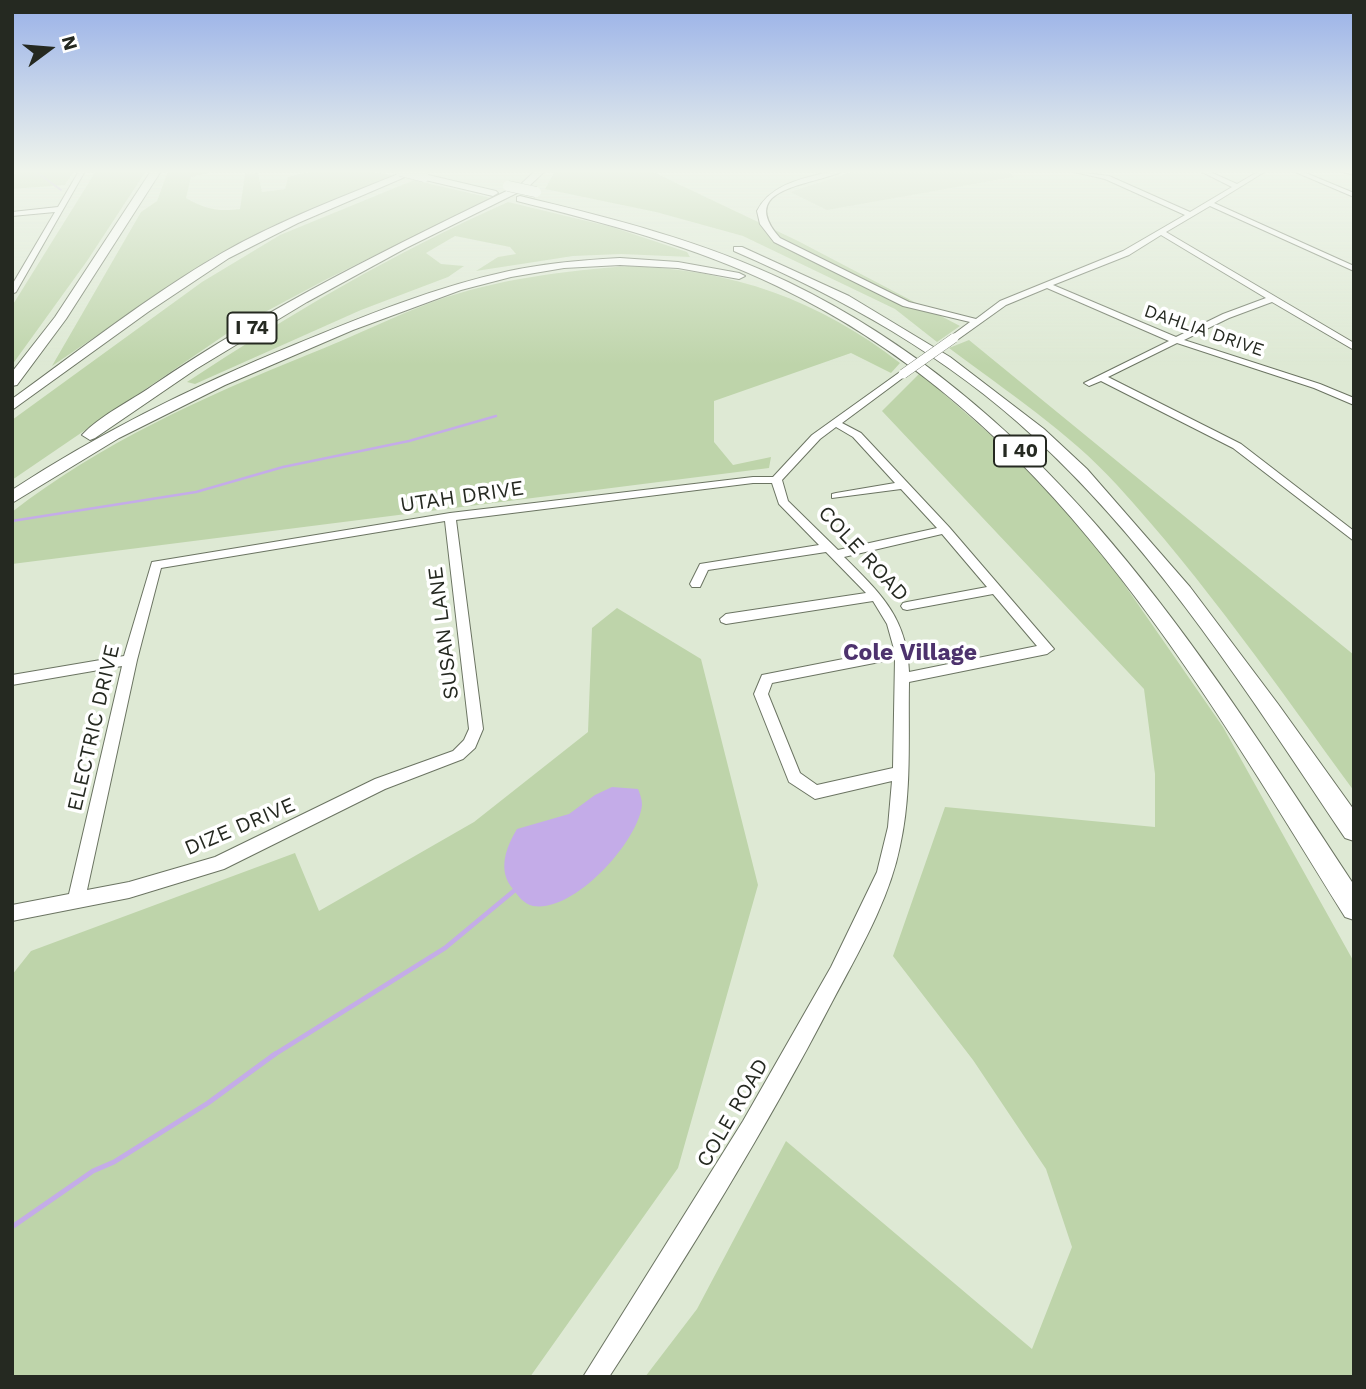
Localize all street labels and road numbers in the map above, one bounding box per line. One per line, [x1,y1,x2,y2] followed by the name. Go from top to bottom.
[1141,300,1267,362] street label: DAHLIA DRIVE
[228,312,276,344] road number: I 74
[994,436,1046,466] road number: I 40
[399,476,525,518] street label: UTAH DRIVE
[812,501,914,607] street label: COLE ROAD
[423,565,465,701] street label: SUSAN LANE
[63,642,125,814] street label: ELECTRIC DRIVE
[181,792,299,862] street label: DIZE DRIVE
[692,1054,774,1172] street label: COLE ROAD

